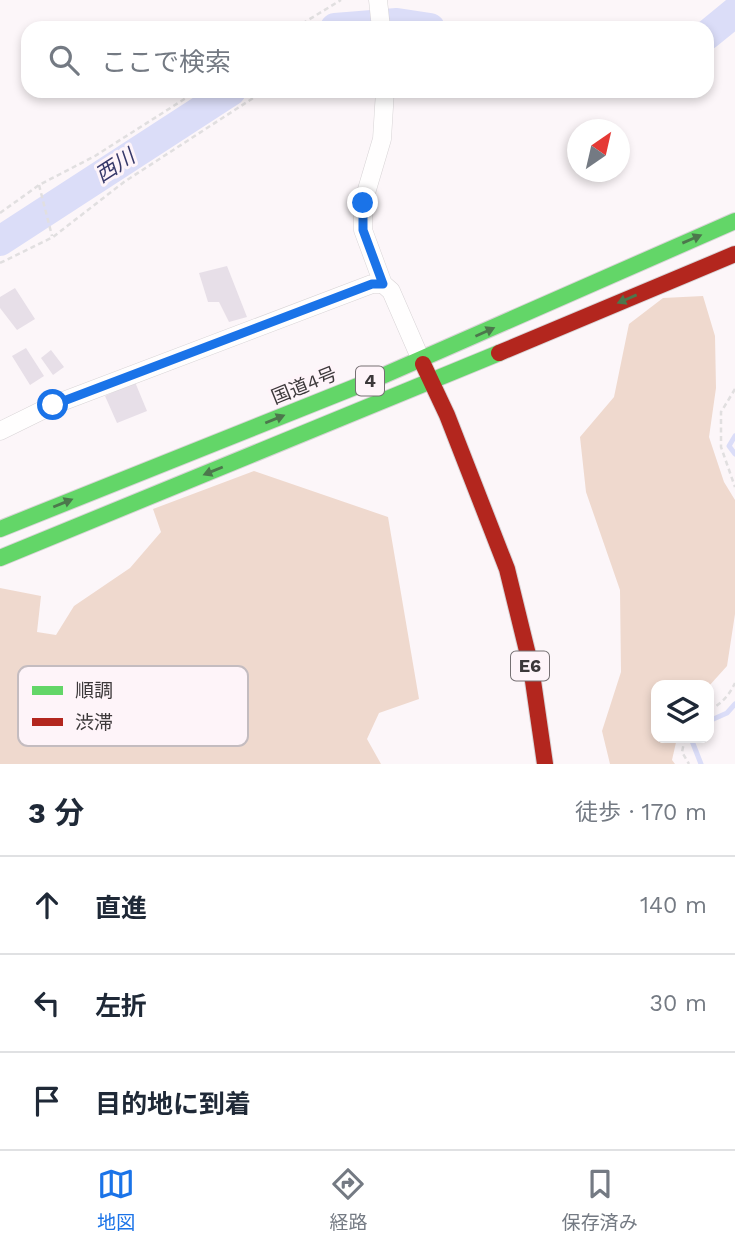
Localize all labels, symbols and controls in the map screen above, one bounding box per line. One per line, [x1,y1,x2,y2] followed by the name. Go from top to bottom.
[21,21,714,98] search box
[45,41,83,79] icon: search
[101,47,231,77] text: ここで検索
[567,119,630,182] north arrow
[90,143,141,188] water label: 西川
[347,187,378,218] route end
[682,233,703,244] one-way arrow
[616,294,637,305] one-way arrow
[475,326,495,338] one-way arrow
[268,362,340,409] street label: 国道4号
[356,366,384,396] road number: 4
[37,389,68,420] route start
[264,413,285,424] one-way arrow
[203,465,223,477] one-way arrow
[53,497,74,508] one-way arrow
[511,652,549,680] road number: E6
[18,666,248,746] legend
[75,679,113,702] text: 順調
[651,680,714,743] map controls
[651,680,714,743] button: layers
[75,711,113,734] text: 渋滞
[28,795,84,830] text: 3 分
[575,799,707,826] text: 徒歩 · 170 m
[28,886,66,924] icon: ahead
[640,892,707,919] text: 140 m
[95,893,147,923] text: 直進
[28,984,66,1022] icon: left
[650,990,707,1017] text: 30 m
[95,991,147,1021] text: 左折
[28,1082,66,1120] icon: arrive
[95,1089,251,1119] text: 目的地に到着
[97,1165,135,1234] tab: 地図
[329,1165,368,1234] tab: 経路
[562,1165,638,1234] tab: 保存済み

